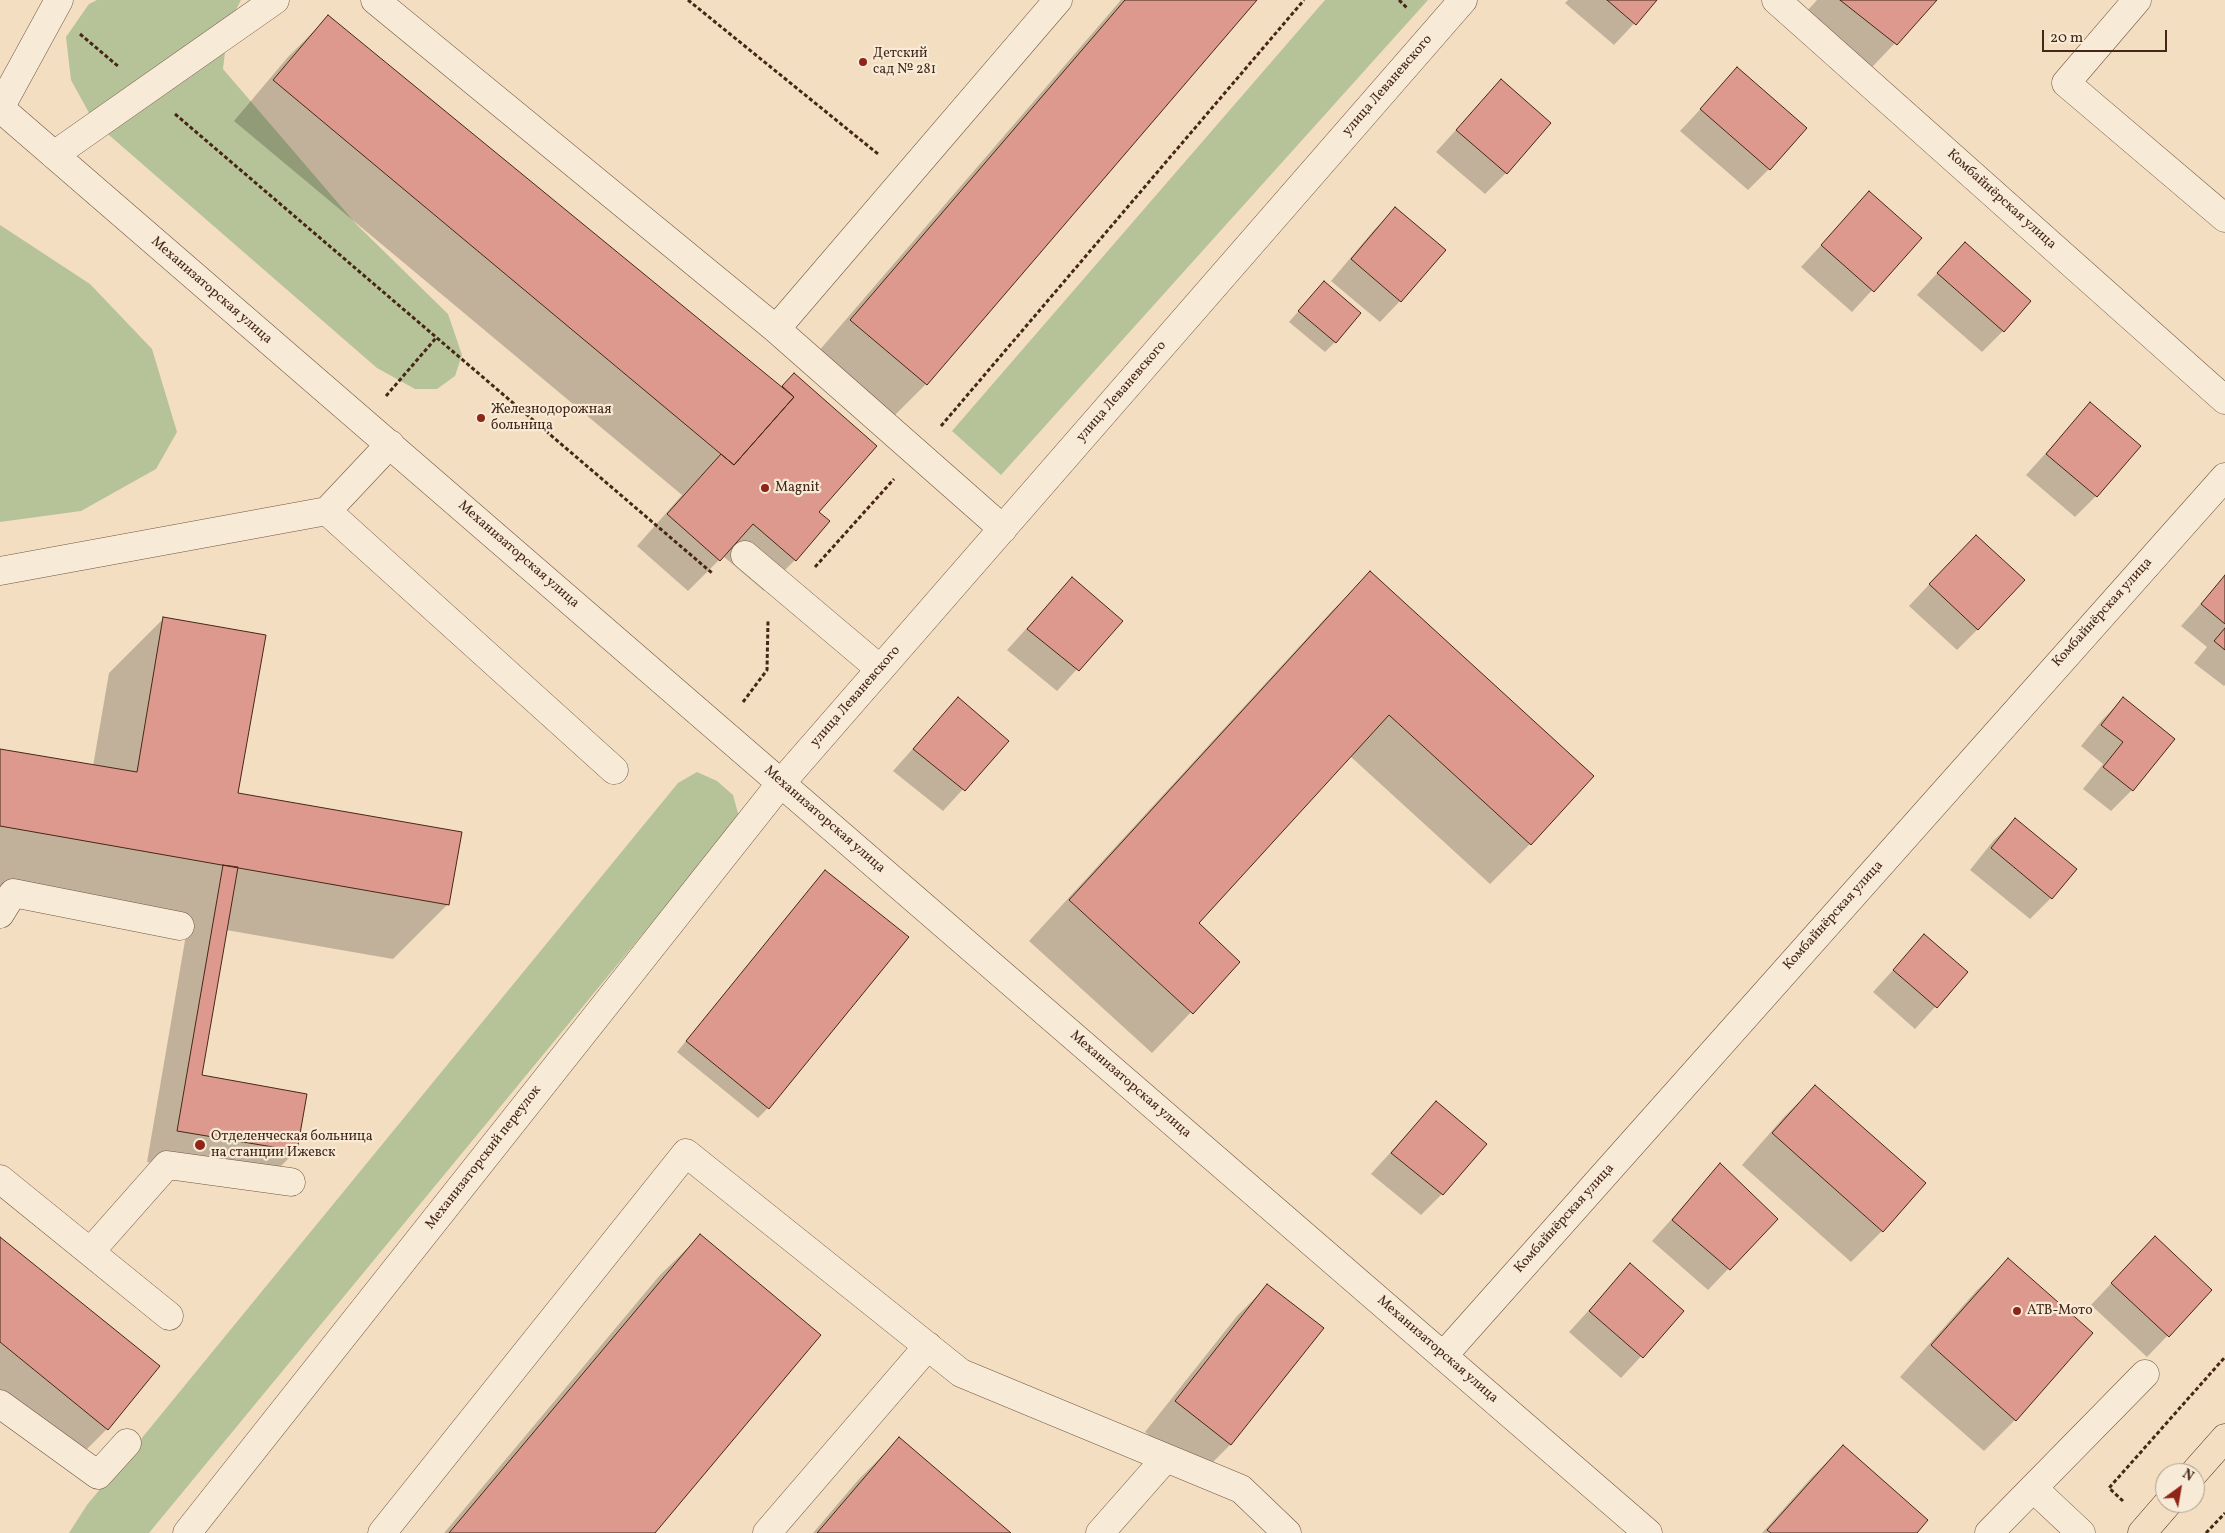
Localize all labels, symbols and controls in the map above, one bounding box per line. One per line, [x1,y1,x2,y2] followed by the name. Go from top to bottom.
[2045,20,2170,52] scale bar
[2050,28,2083,49] text: 20 m
[1339,32,1437,140] street label: улица Леваневского
[873,46,936,78] place label: Детский сад № 281
[857,56,869,68] marker: Детский сад № 281
[1943,146,2059,254] street label: Комбайнёрская улица
[147,234,275,348] street label: Механизаторская улица
[1073,338,1171,446] street label: улица Леваневского
[491,402,611,434] place label: Железнодорожная больница
[475,412,487,424] marker: Железнодорожная больница
[775,480,820,496] place label: Magnit
[759,482,771,494] marker: Magnit
[454,498,582,612] street label: Механизаторская улица
[2049,555,2157,671] street label: Комбайнёрская улица
[807,643,905,751] street label: улица Леваневского
[760,763,888,877] street label: Механизаторская улица
[1780,858,1888,974] street label: Комбайнёрская улица
[1066,1028,1194,1142] street label: Механизаторская улица
[423,1083,545,1233] street label: Механизаторский переулок
[211,1129,373,1162] place label: Отделенческая больница на станции Ижевск
[193,1138,207,1152] marker: Отделенческая больница на станции Ижевск
[1511,1161,1619,1277] street label: Комбайнёрская улица
[1373,1293,1501,1407] street label: Механизаторская улица
[2027,1303,2093,1319] place label: АТВ-Мото
[2011,1305,2023,1317] marker: АТВ-Мото
[2155,1463,2205,1513] north arrow
[2178,1465,2197,1486] text: N

